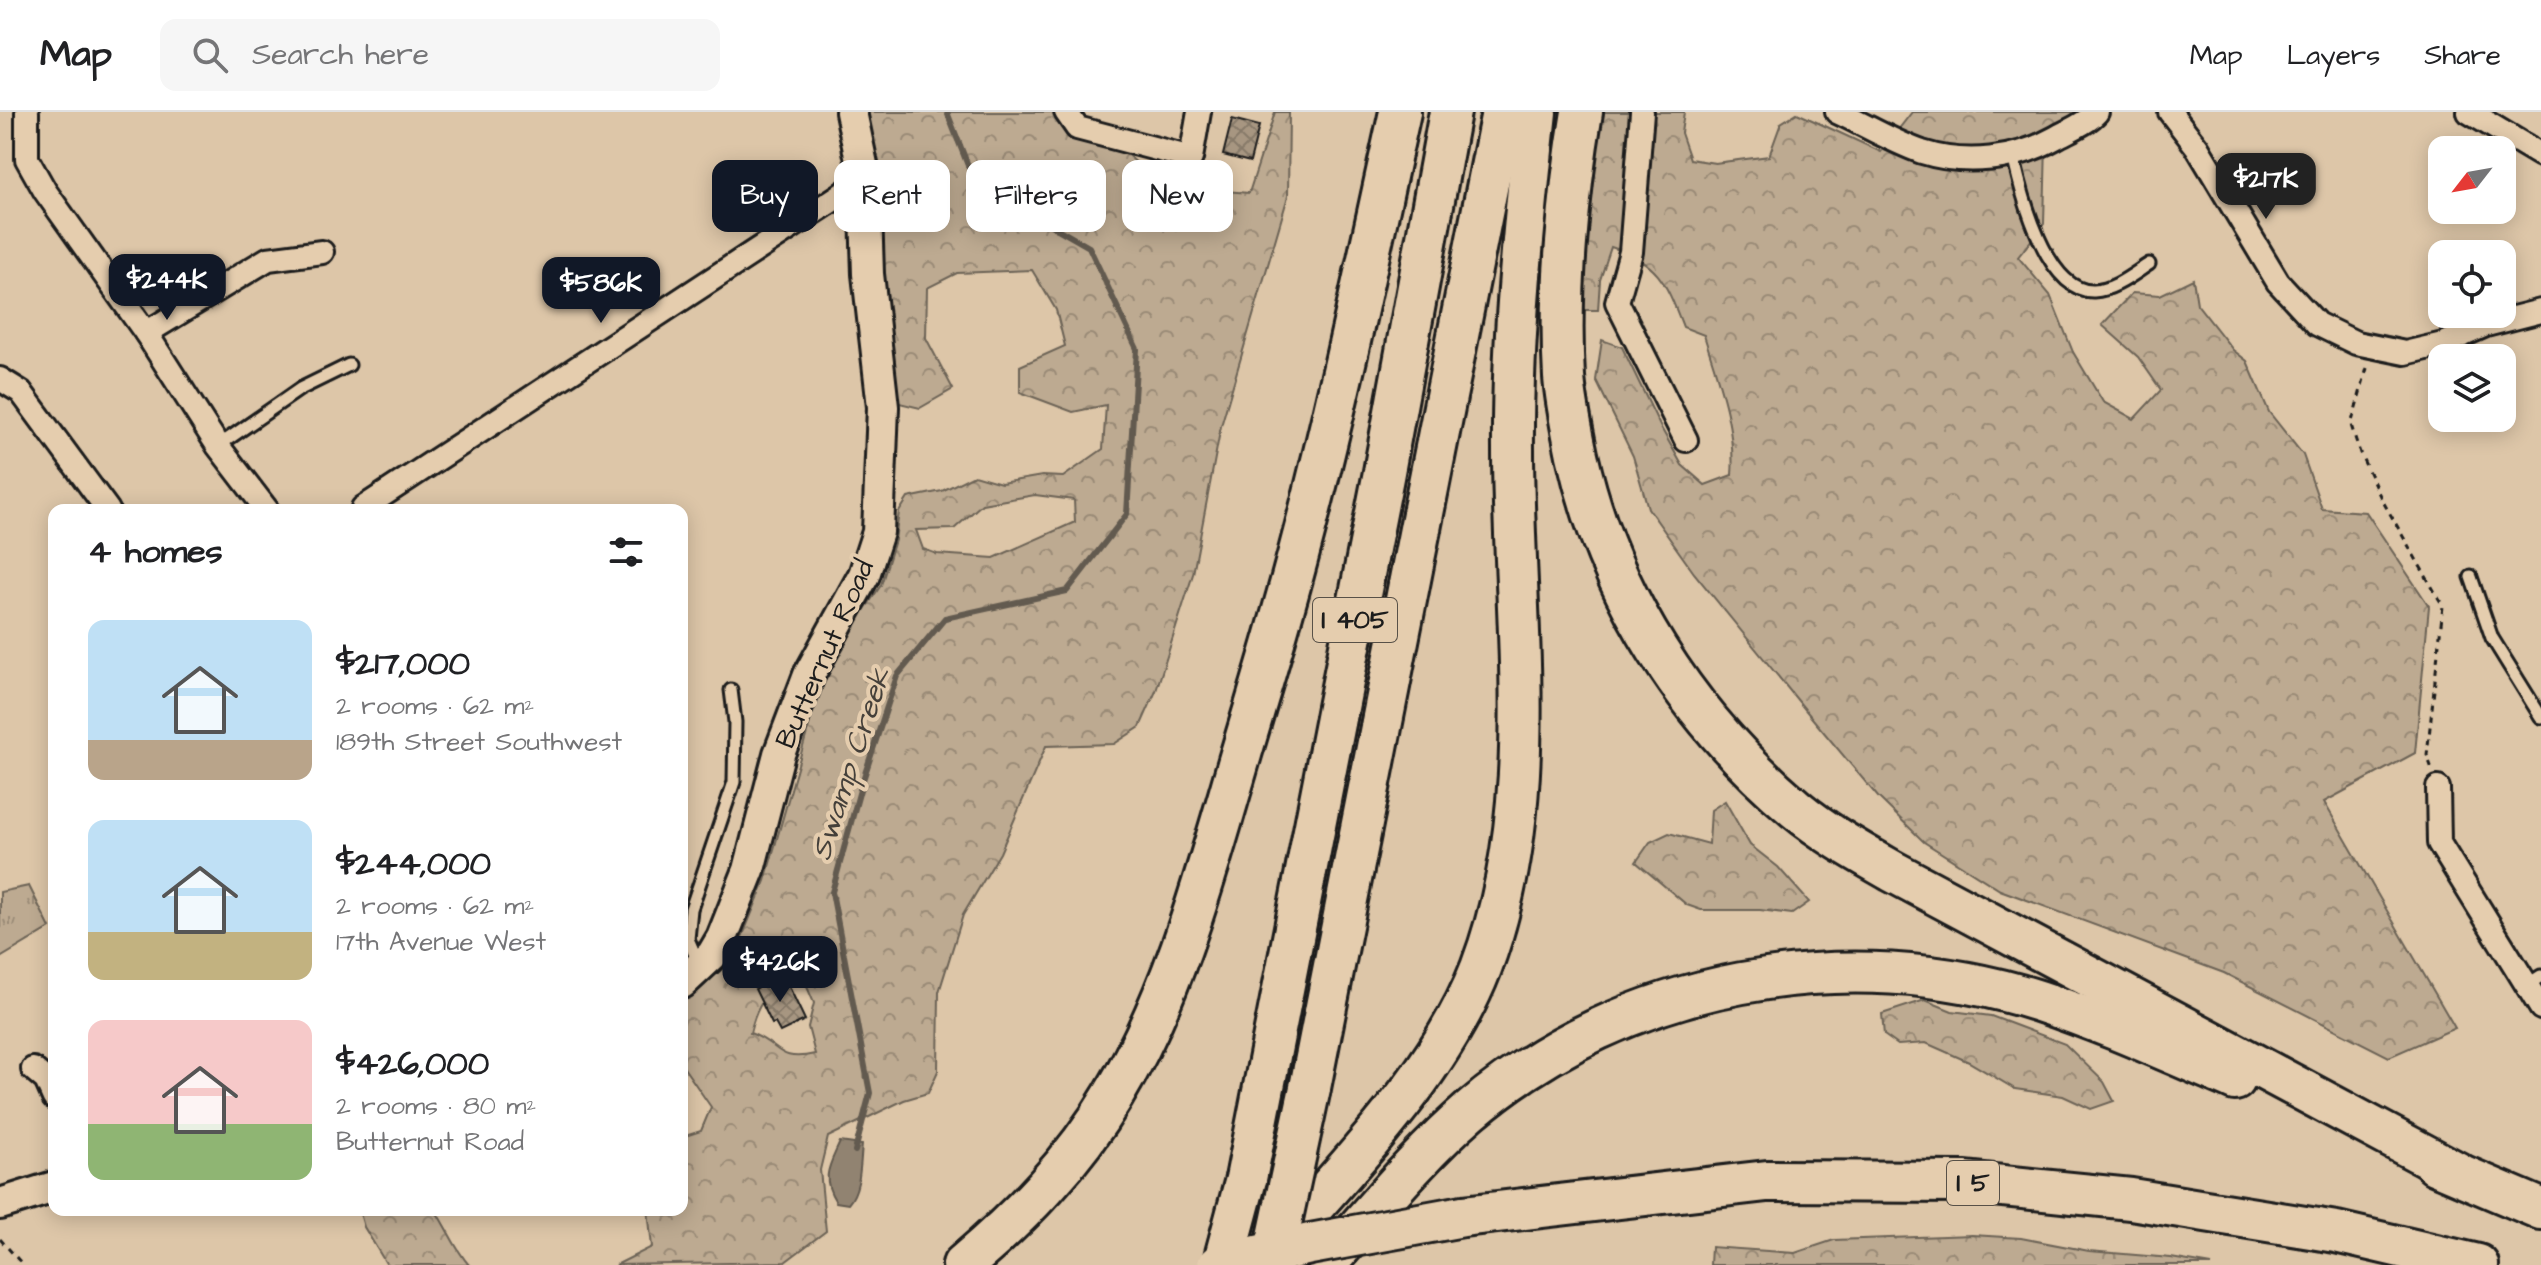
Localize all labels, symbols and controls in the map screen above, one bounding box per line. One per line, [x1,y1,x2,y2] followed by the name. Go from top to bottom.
[160,19,720,91] search box
[40,29,112,81] text: Map
[188,33,232,77] icon: search
[252,34,429,76] text: Search here
[2190,36,2243,75] text: Map
[2287,36,2380,75] text: Layers
[2424,36,2501,75] text: Share
[2428,136,2516,224] north arrow
[2428,136,2516,432] map controls
[2210,153,2322,221] pin: $217K
[712,160,818,232] chip: Buy
[834,160,950,232] chip: Rent
[966,160,1106,232] chip: Filters
[1122,160,1233,232] chip: New
[2234,161,2298,197] text: $217K
[2428,240,2516,328] button: locate
[111,254,223,322] pin: $244K
[545,257,657,325] pin: $586K
[127,262,207,298] text: $244K
[560,265,642,301] text: $586K
[2428,344,2516,432] button: layers
[88,528,223,576] text: 4 homes
[604,530,648,574] icon: filters
[766,554,884,754] street label: Butternut Road
[1313,598,1397,642] road number: I 405
[336,640,470,688] text: $217,000
[152,652,248,748] icon: home
[800,662,902,865] water label: Swamp Creek
[336,688,534,724] text: 2 rooms · 62 m²
[336,724,622,760] text: 189th Street Southwest
[336,840,491,888] text: $244,000
[152,852,248,948] icon: home
[336,888,534,924] text: 2 rooms · 62 m²
[336,924,546,960] text: 17th Avenue West
[724,936,836,1004] pin: $426K
[740,944,820,980] text: $426K
[336,1040,489,1088] text: $426,000
[152,1052,248,1148] icon: home
[336,1088,536,1124] text: 2 rooms · 80 m²
[336,1124,524,1160] text: Butternut Road
[1947,1161,1999,1205] road number: I 5

